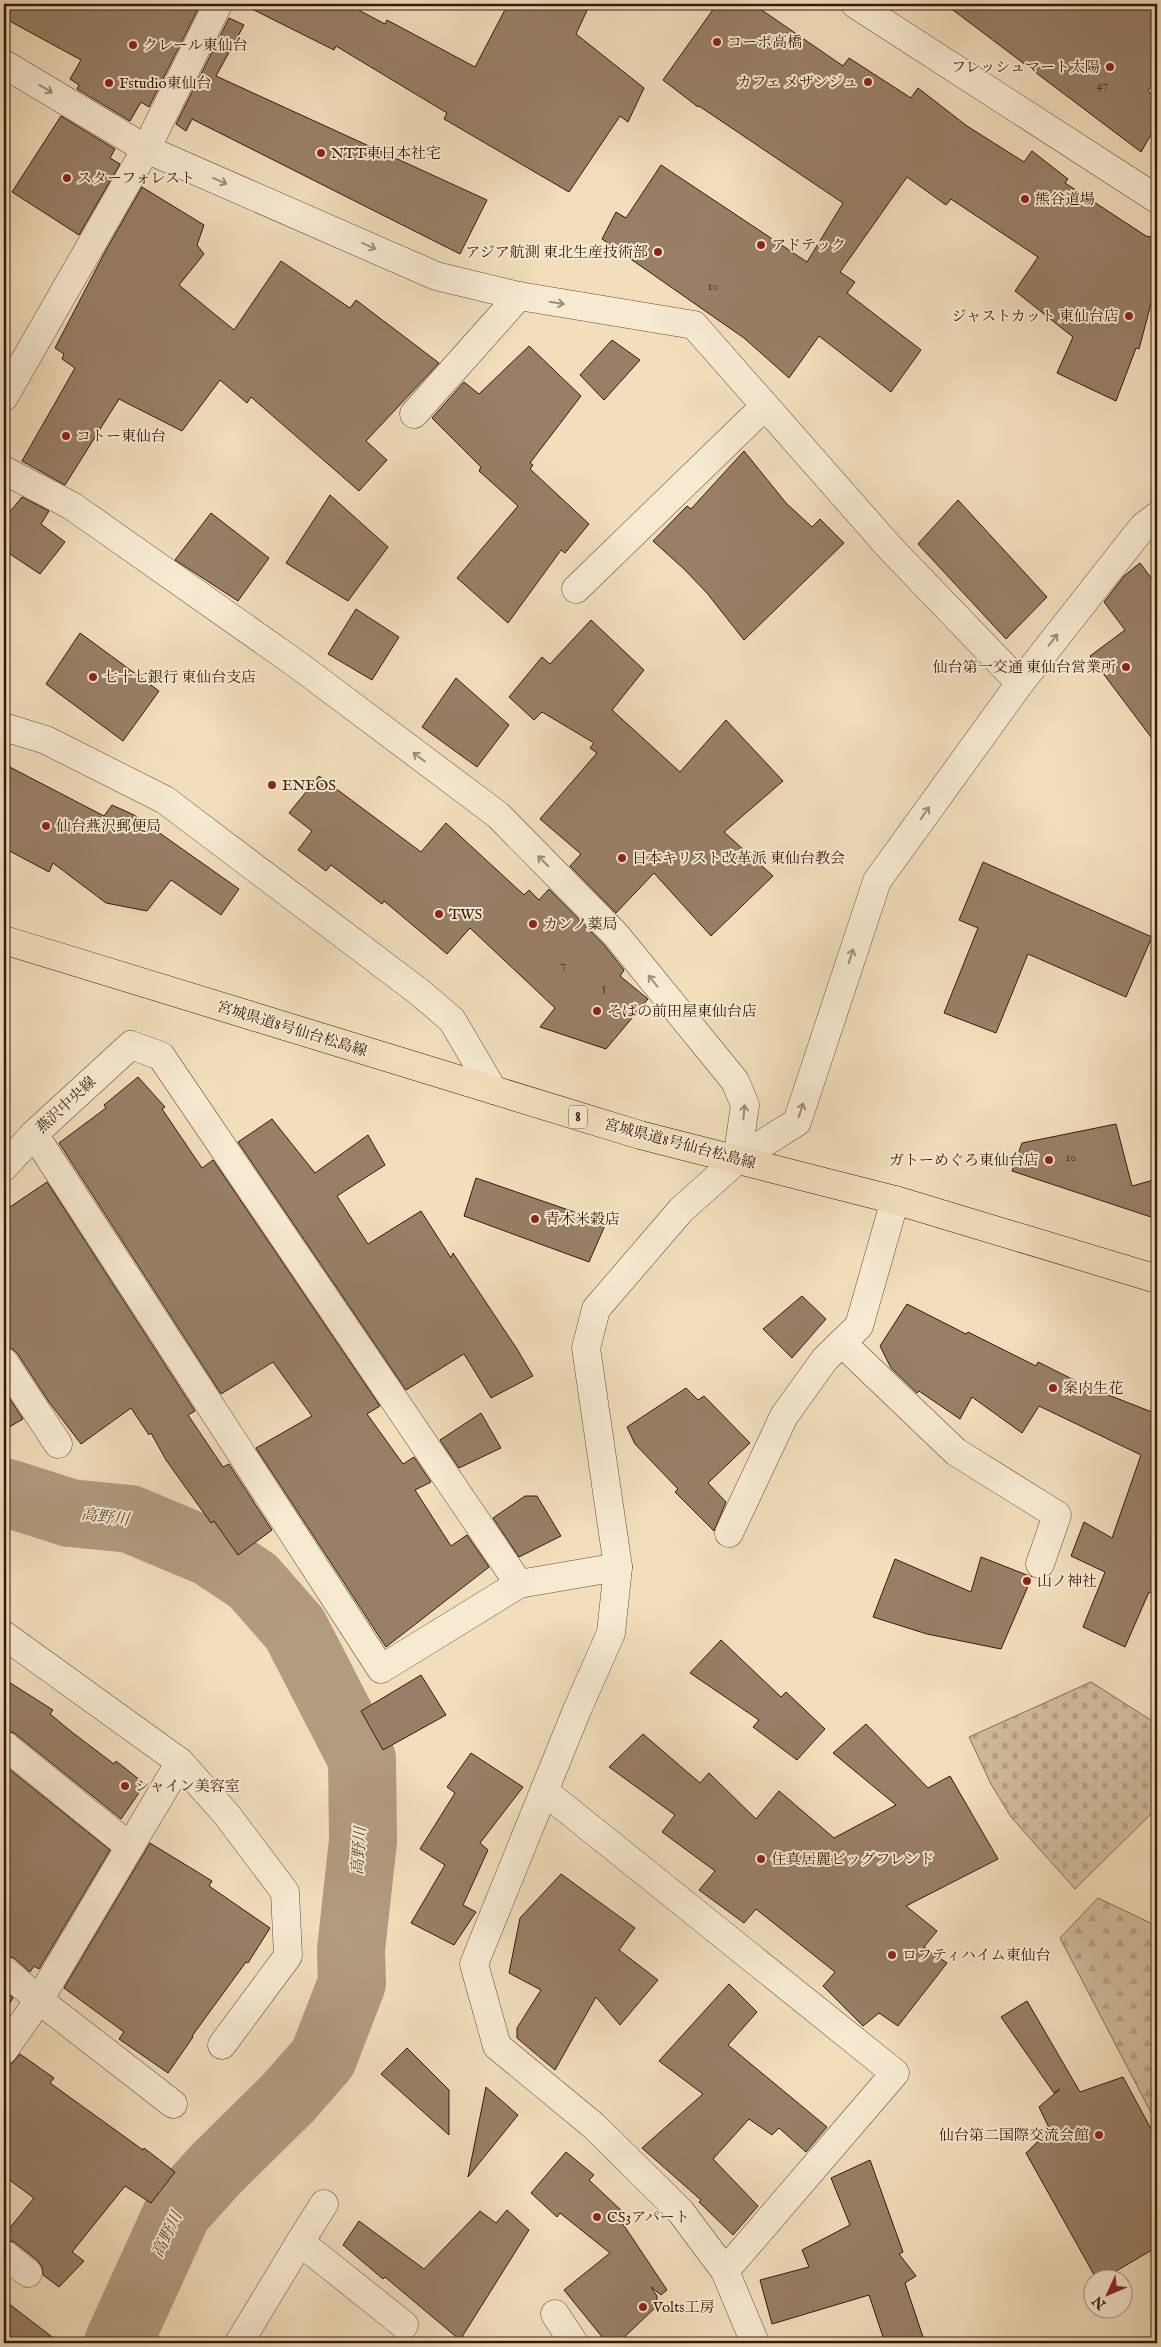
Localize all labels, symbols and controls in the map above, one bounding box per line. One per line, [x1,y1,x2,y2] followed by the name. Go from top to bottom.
[727,33,802,52] place label: コーポ高橋
[143,36,248,55] place label: クレール東仙台
[711,36,723,48] marker: コーポ高橋
[127,39,139,51] marker: クレール東仙台
[951,58,1100,77] place label: フレッシュマート太陽
[1104,61,1116,73] marker: フレッシュマート太陽
[736,73,858,92] place label: カフェ メザンジュ
[119,74,212,93] place label: Fstudio東仙台
[862,76,874,88] marker: カフェ メザンジュ
[103,77,115,89] marker: Fstudio東仙台
[1096,78,1108,93] house number: 47
[38,85,52,95] one-way arrow
[331,144,441,163] place label: NTT東日本社宅
[315,147,327,159] marker: NTT東日本社宅
[77,169,195,188] place label: スターフォレスト
[61,172,73,184] marker: スターフォレスト
[212,176,227,186] one-way arrow
[1035,190,1095,209] place label: 熊谷道場
[1019,193,1031,205] marker: 熊谷道場
[771,236,846,255] place label: アドテック
[755,239,767,251] marker: アドテック
[361,242,376,252] one-way arrow
[465,243,648,262] place label: アジア航測 東北生産技術部
[652,246,664,258] marker: アジア航測 東北生産技術部
[708,279,718,294] house number: 10
[549,298,565,308] one-way arrow
[952,307,1119,326] place label: ジャストカット 東仙台店
[1123,310,1135,322] marker: ジャストカット 東仙台店
[76,427,166,446] place label: コトー東仙台
[60,430,72,442] marker: コトー東仙台
[1048,634,1059,647] one-way arrow
[933,658,1116,677] place label: 仙台第一交通 東仙台営業所
[1120,661,1132,673] marker: 仙台第一交通 東仙台営業所
[103,668,256,687] place label: 七十七銀行 東仙台支店
[87,671,99,683] marker: 七十七銀行 東仙台支店
[413,751,426,762] one-way arrow
[282,776,336,795] place label: ENEOS
[266,779,278,791] marker: ENEOS
[920,807,931,820] one-way arrow
[56,817,161,836] place label: 仙台燕沢郵便局
[40,820,52,832] marker: 仙台燕沢郵便局
[632,849,845,868] place label: 日本キリスト改革派 東仙台教会
[616,852,628,864] marker: 日本キリスト改革派 東仙台教会
[537,855,549,868] one-way arrow
[449,905,482,924] place label: TWS
[433,908,445,920] marker: TWS
[543,915,617,934] place label: カンノ薬局
[527,918,539,930] marker: カンノ薬局
[847,948,856,964] one-way arrow
[560,958,566,973] house number: 7
[648,974,659,987] one-way arrow
[602,980,607,995] house number: 5
[215,997,369,1061] street label: 宮城県道8号仙台松島線
[607,1002,757,1021] place label: そばの前田屋東仙台店
[591,1005,603,1017] marker: そばの前田屋東仙台店
[32,1072,100,1138] street label: 燕沢中央線
[797,1103,806,1118] one-way arrow
[739,1104,749,1120] one-way arrow
[569,1106,587,1128] road number: 8
[602,1115,758,1173] street label: 宮城県道8号仙台松島線
[1066,1150,1076,1165] house number: 10
[889,1151,1039,1170] place label: ガトーめぐろ東仙台店
[1043,1154,1055,1166] marker: ガトーめぐろ東仙台店
[545,1210,620,1229] place label: 青木米穀店
[529,1213,541,1225] marker: 青木米穀店
[1063,1379,1123,1398] place label: 案内生花
[1047,1382,1059,1394] marker: 案内生花
[80,1505,132,1531] water label: 高野川
[1037,1572,1097,1591] place label: 山ノ神社
[1021,1575,1033,1587] marker: 山ノ神社
[135,1777,240,1796] place label: シャイン美容室
[119,1780,131,1792] marker: シャイン美容室
[348,1824,372,1876] water label: 高野川
[771,1850,934,1869] place label: 住真居麗ビッグフレンド
[755,1853,767,1865] marker: 住真居麗ビッグフレンド
[902,1946,1051,1965] place label: ロフティハイム東仙台
[886,1949,898,1961] marker: ロフティハイム東仙台
[939,2126,1089,2145] place label: 仙台第二国際交流会館
[1093,2129,1105,2141] marker: 仙台第二国際交流会館
[148,2207,188,2261] water label: 高野川
[607,2208,690,2227] place label: CS3アパート
[591,2211,603,2223] marker: CS3アパート
[1084,2270,1134,2320] north arrow
[1089,2292,1111,2314] text: N
[652,2298,715,2317] place label: Volts工房
[637,2301,649,2313] marker: Volts工房

